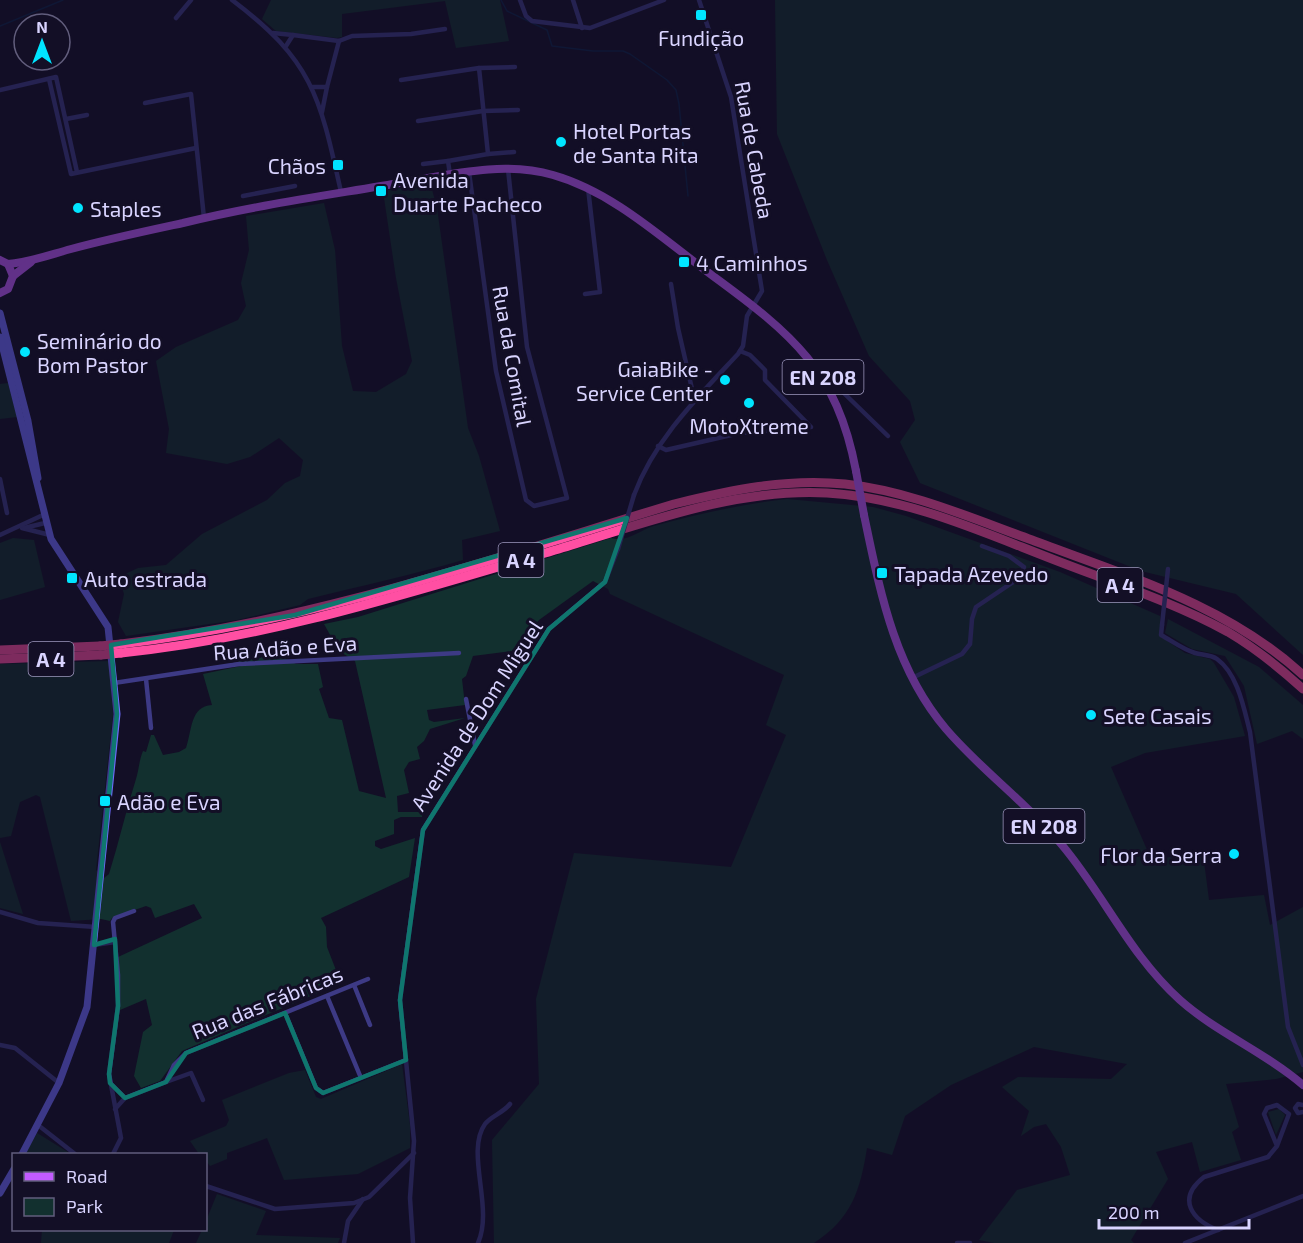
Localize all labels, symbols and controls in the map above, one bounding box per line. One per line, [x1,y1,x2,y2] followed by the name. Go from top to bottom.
[694,8,708,22] marker: Fundição
[12,12,72,72] north arrow
[36,17,48,36] text: N
[658,25,744,52] place label: Fundição
[731,79,779,221] street label: Rua de Cabeda
[573,118,698,167] place label: Hotel Portas de Santa Rita
[554,135,568,149] marker: Hotel Portas de Santa Rita
[268,153,326,178] place label: Chãos
[331,158,345,172] marker: Chãos
[393,167,542,216] place label: Avenida Duarte Pacheco
[374,184,388,198] marker: Avenida Duarte Pacheco
[90,196,162,221] place label: Staples
[71,201,85,215] marker: Staples
[696,250,808,275] place label: 4 Caminhos
[677,255,691,269] marker: 4 Caminhos
[488,284,538,429] street label: Rua da Comital
[37,328,162,377] place label: Seminário do Bom Pastor
[18,345,32,359] marker: Seminário do Bom Pastor
[576,356,714,405] place label: GaiaBike - Service Center
[782,360,864,394] road number: EN 208
[718,373,732,387] marker: GaiaBike - Service Center
[742,396,756,410] marker: MotoXtreme
[689,413,809,438] place label: MotoXtreme
[498,543,544,577] road number: A 4
[894,561,1048,586] place label: Tapada Azevedo
[84,566,207,591] place label: Auto estrada
[875,566,889,580] marker: Tapada Azevedo
[1098,568,1142,602] road number: A 4
[65,571,79,585] marker: Auto estrada
[405,614,547,815] street label: Avenida de Dom Miguel
[212,630,358,664] street label: Rua Adão e Eva
[28,642,74,676] road number: A 4
[1103,703,1212,728] place label: Sete Casais
[1084,708,1098,722] marker: Sete Casais
[117,789,221,814] place label: Adão e Eva
[98,794,112,808] marker: Adão e Eva
[1004,809,1084,843] road number: EN 208
[1100,842,1222,867] place label: Flor da Serra
[1227,847,1241,861] marker: Flor da Serra
[188,960,346,1044] street label: Rua das Fábricas
[12,1153,207,1231] legend
[66,1165,107,1187] text: Road
[1099,1192,1249,1230] scale bar
[66,1195,103,1217] text: Park
[1108,1201,1160,1223] text: 200 m

